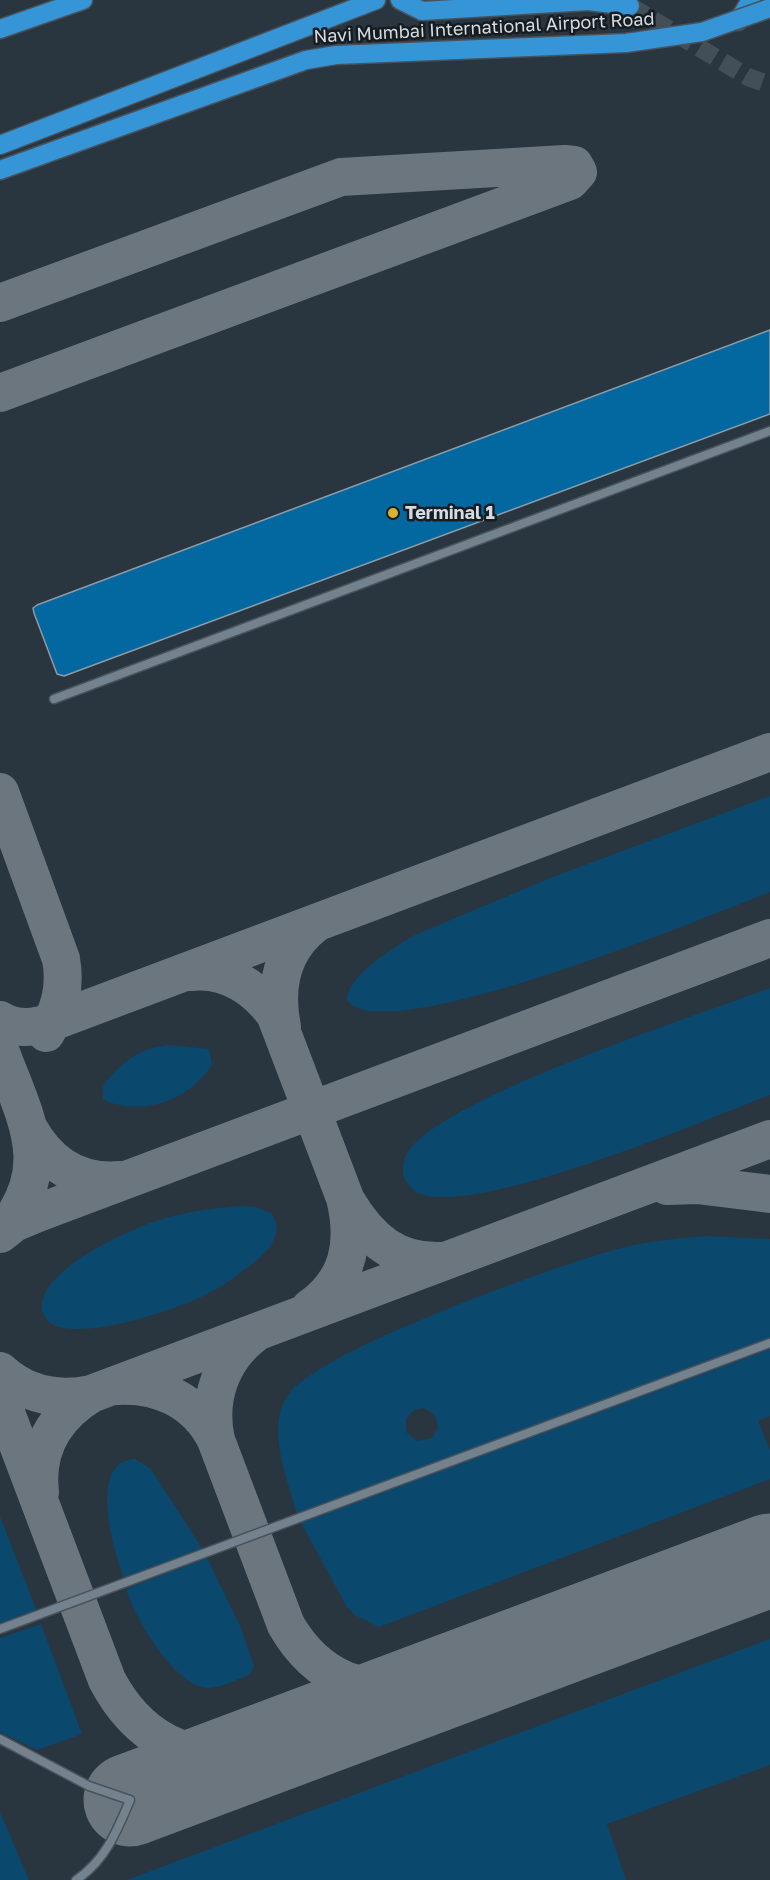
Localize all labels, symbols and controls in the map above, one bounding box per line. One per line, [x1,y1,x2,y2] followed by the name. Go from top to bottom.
[313,8,655,48] street label: Navi Mumbai International Airport Road
[405,502,495,524] place label: Terminal 1
[386,506,400,520] marker: Terminal 1

